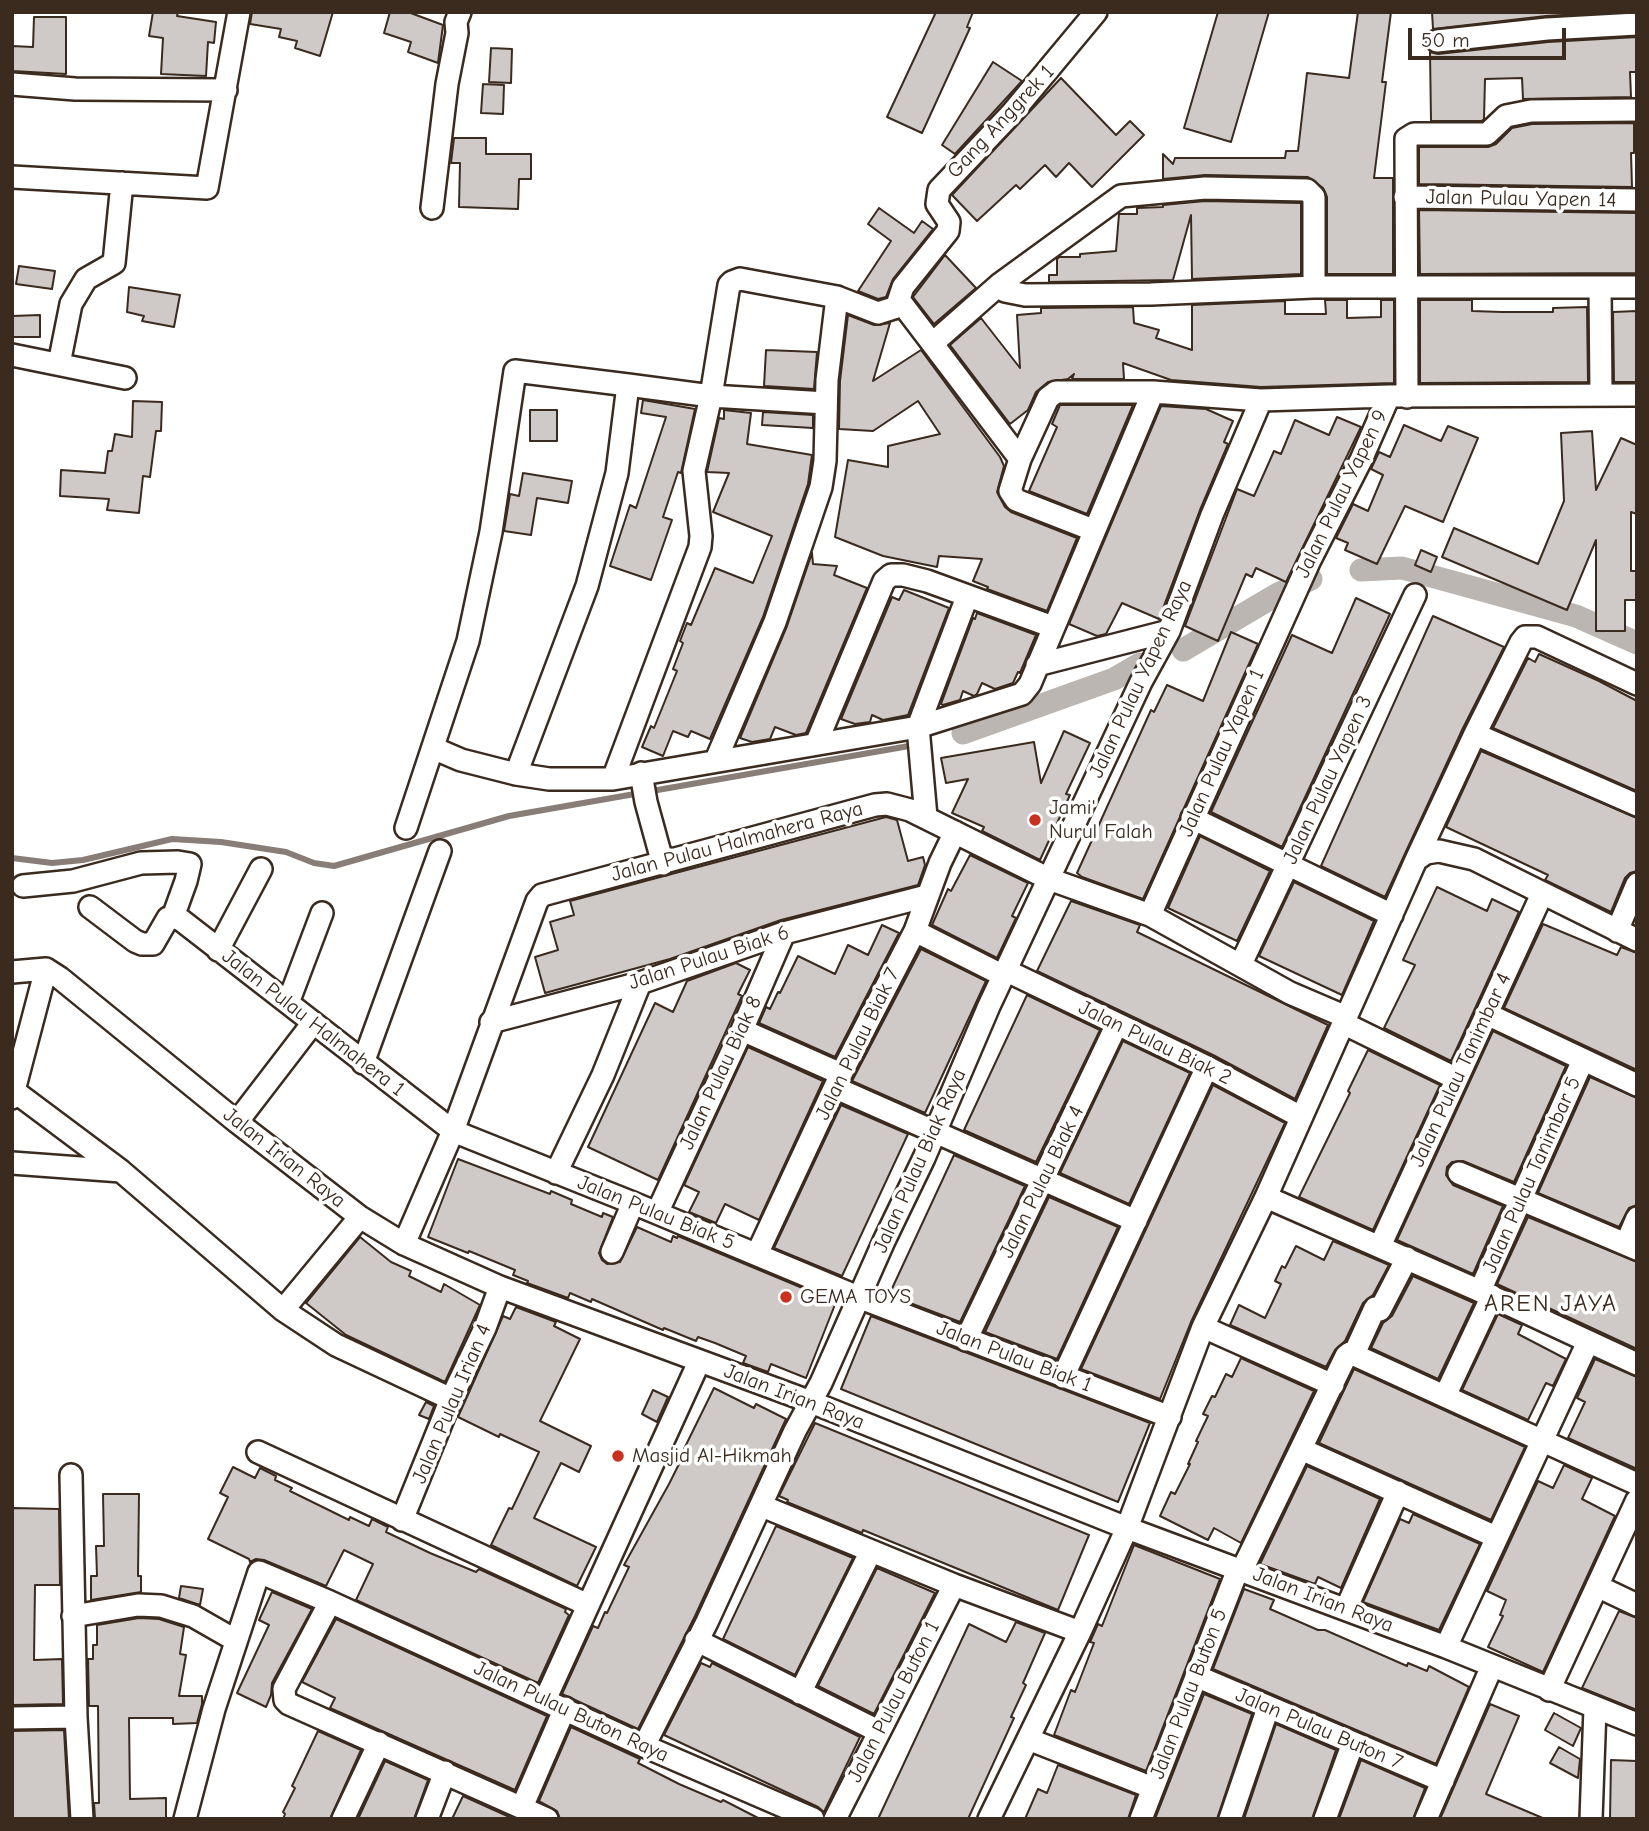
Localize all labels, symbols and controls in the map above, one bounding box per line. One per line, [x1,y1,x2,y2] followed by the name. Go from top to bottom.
[1411,14,1568,58] scale bar
[1421,28,1470,52] text: 50 m
[942,60,1060,184] street label: Gang Anggrek 1
[1425,185,1617,213] street label: Jalan Pulau Yapen 14
[1290,406,1394,582] street label: Jalan Pulau Yapen 9
[1084,576,1198,782] street label: Jalan Pulau Yapen Raya
[1174,665,1270,841] street label: Jalan Pulau Yapen 1
[1278,692,1378,868] street label: Jalan Pulau Yapen 3
[1049,795,1153,845] place label: Jami' Nurul Falah
[608,796,866,888] street label: Jalan Pulau Halmahera Raya
[1027,812,1043,828] marker: Jami' Nurul Falah
[626,920,792,996] street label: Jalan Pulau Biak 6
[217,944,409,1102] street label: Jalan Pulau Halmahera 1
[810,964,906,1124] street label: Jalan Pulau Biak 7
[1405,969,1517,1171] street label: Jalan Pulau Tanimbar 4
[674,992,768,1154] street label: Jalan Pulau Biak 8
[1074,995,1236,1091] street label: Jalan Pulau Biak 2
[868,1065,972,1257] street label: Jalan Pulau Biak Raya
[1477,1073,1587,1277] street label: Jalan Pulau Tanimbar 5
[218,1102,350,1214] street label: Jalan Irian Raya
[994,1102,1090,1262] street label: Jalan Pulau Biak 4
[574,1170,738,1256] street label: Jalan Pulau Biak 5
[800,1284,911,1310] place label: GEMA TOYS
[778,1289,794,1305] marker: GEMA TOYS
[1485,1290,1617,1318] district label: AREN JAYA
[933,1316,1095,1398] street label: Jalan Pulau Biak 1
[407,1320,497,1488] street label: Jalan Pulau Irian 4
[720,1359,868,1435] street label: Jalan Irian Raya
[632,1443,792,1469] place label: Masjid Al-Hikmah
[610,1448,626,1464] marker: Masjid Al-Hikmah
[1249,1562,1397,1638] street label: Jalan Irian Raya
[1145,1605,1233,1783] street label: Jalan Pulau Buton 5
[843,1617,945,1787] street label: Jalan Pulau Buton 1
[470,1656,672,1768] street label: Jalan Pulau Buton Raya
[1232,1682,1406,1776] street label: Jalan Pulau Buton 7

